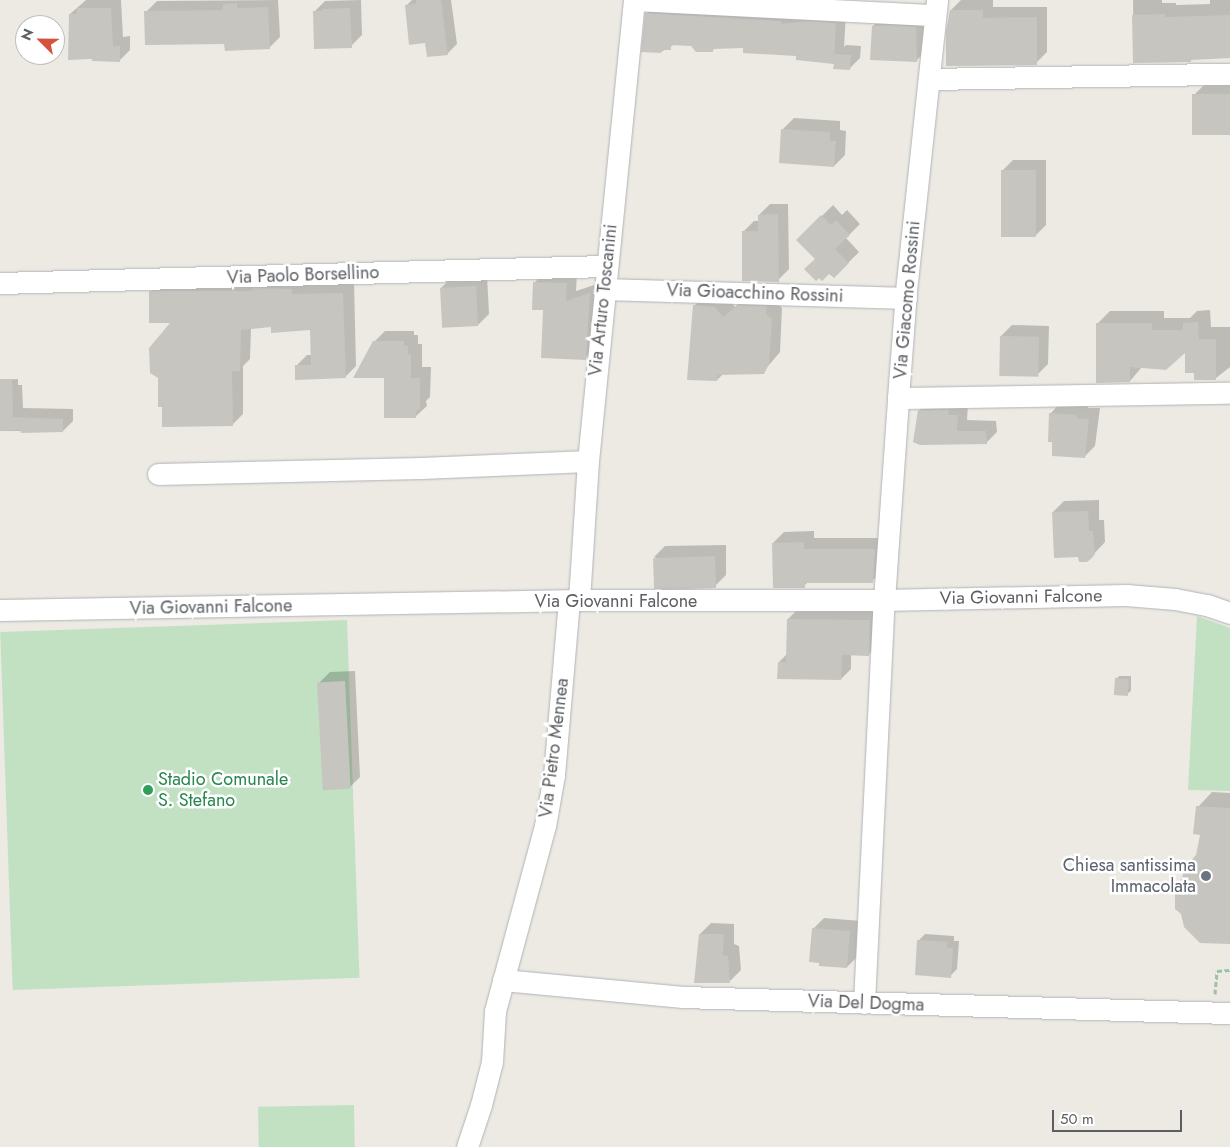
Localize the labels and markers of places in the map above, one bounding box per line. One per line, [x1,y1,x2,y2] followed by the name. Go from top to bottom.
[158,769,288,812] place label: Stadio Comunale S. Stefano
[142,784,154,796] marker: Stadio Comunale S. Stefano
[1063,855,1196,898] place label: Chiesa santissima Immacolata
[1200,870,1212,882] marker: Chiesa santissima Immacolata

